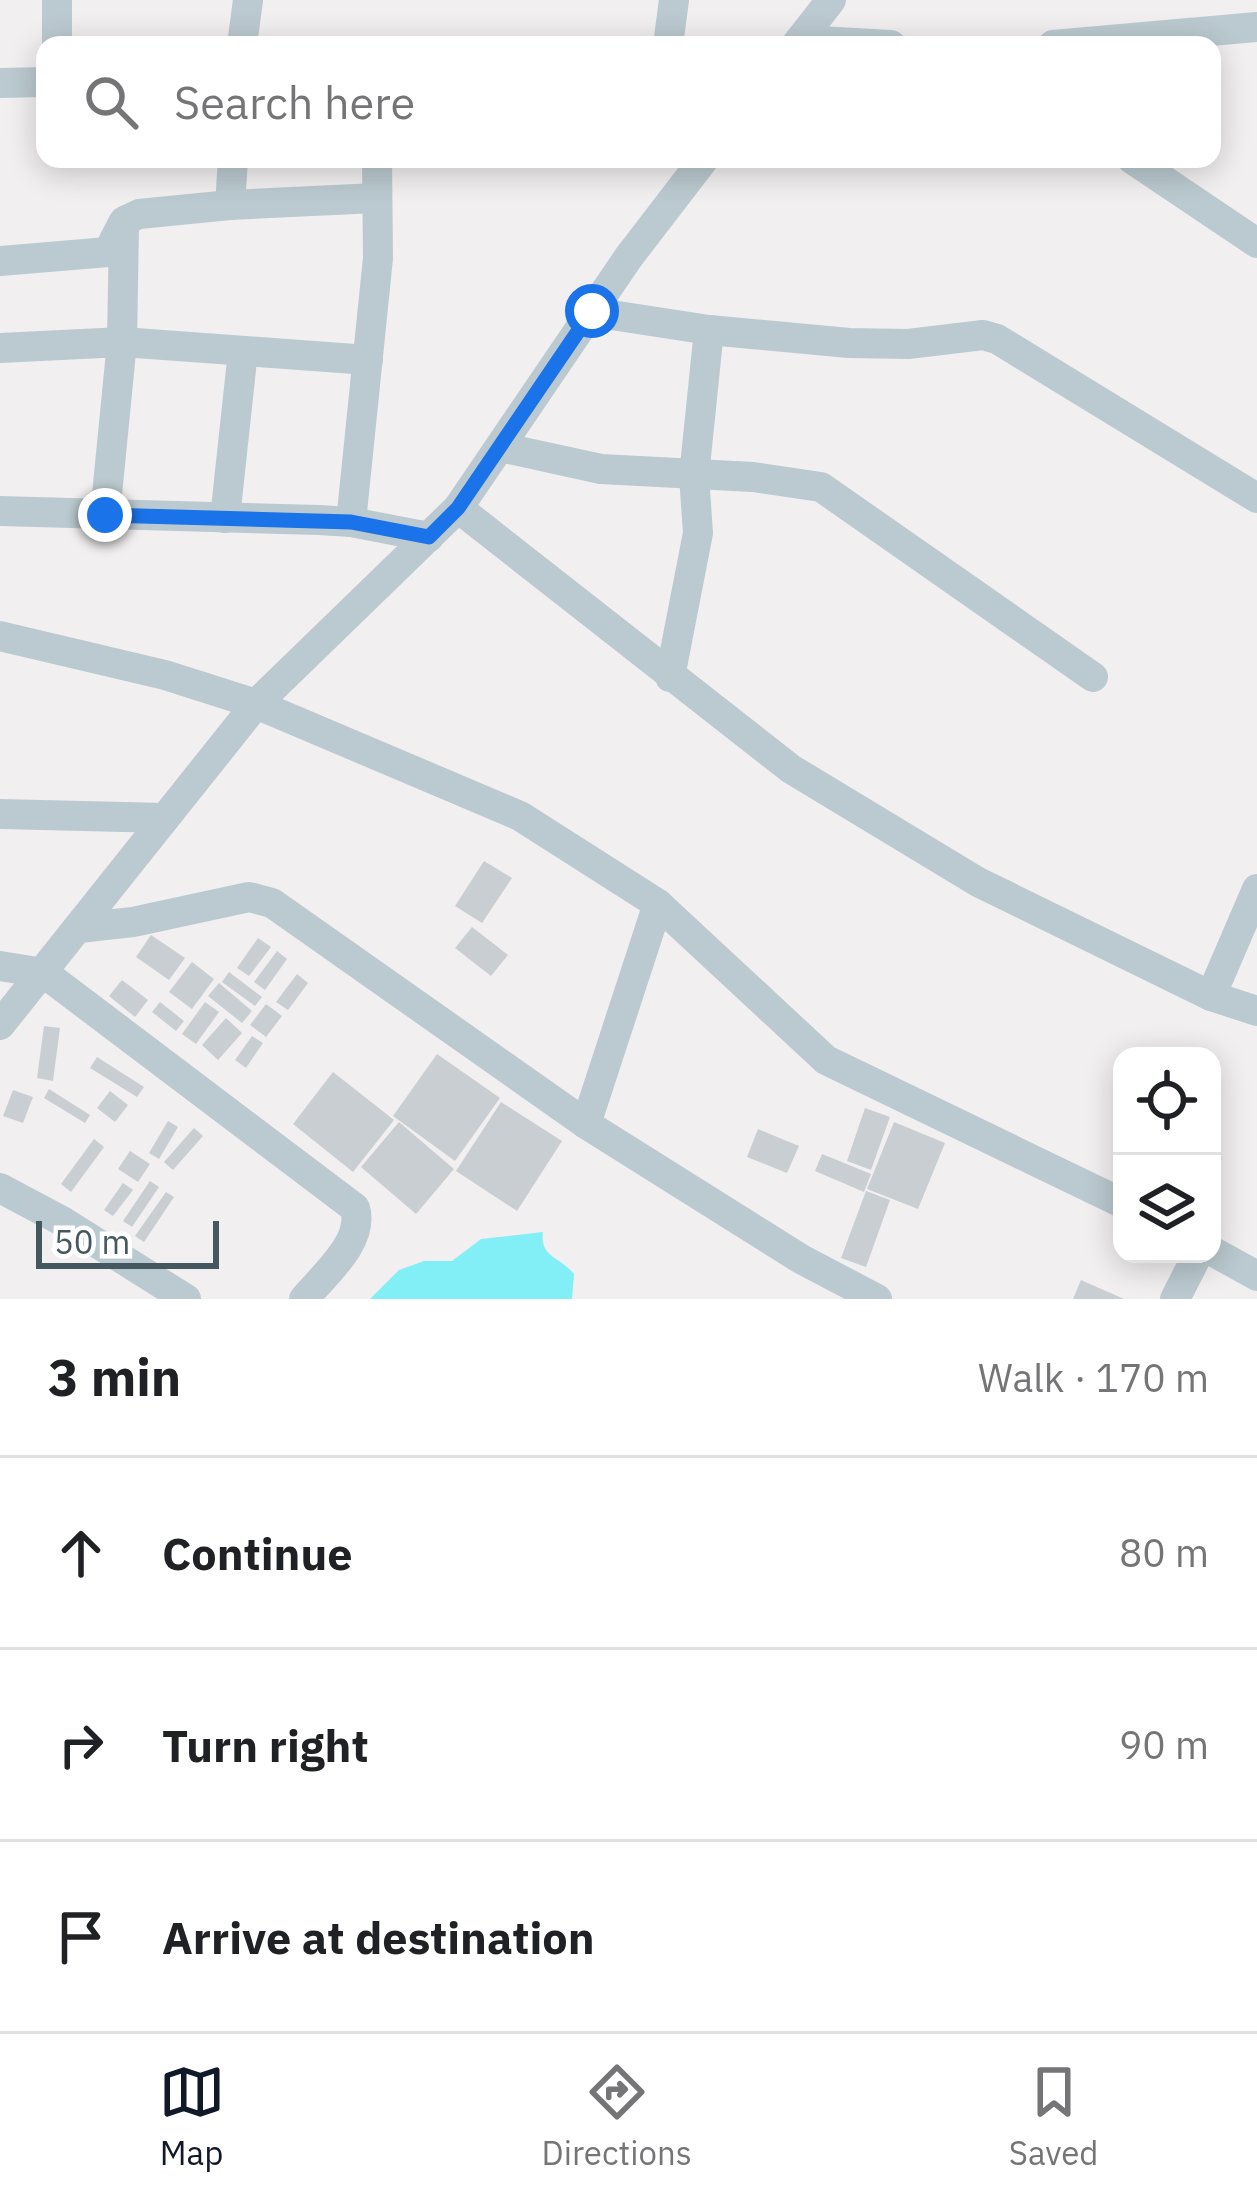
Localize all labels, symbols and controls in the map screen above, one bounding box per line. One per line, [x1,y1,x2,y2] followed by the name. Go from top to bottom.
[36,36,1221,168] search box
[78,69,144,135] icon: search
[174,73,415,131] text: Search here
[565,284,619,338] route start
[78,488,132,542] route end
[1113,1047,1221,1263] map controls
[1113,1047,1221,1155] button: locate
[1113,1155,1221,1263] button: layers
[36,1215,219,1268] scale bar
[54,1220,130,1263] text: 50 m
[48,1344,181,1410] text: 3 min
[978,1352,1209,1403] text: Walk · 170 m
[48,1520,114,1586] icon: ahead
[162,1524,353,1582] text: Continue
[1119,1527,1209,1578] text: 80 m
[48,1712,114,1778] icon: right
[162,1716,369,1774] text: Turn right
[1119,1719,1209,1770] text: 90 m
[48,1904,114,1970] icon: arrive
[162,1908,595,1966] text: Arrive at destination
[159,2059,225,2174] tab: Map
[542,2059,692,2174] tab: Directions
[1009,2059,1098,2174] tab: Saved

